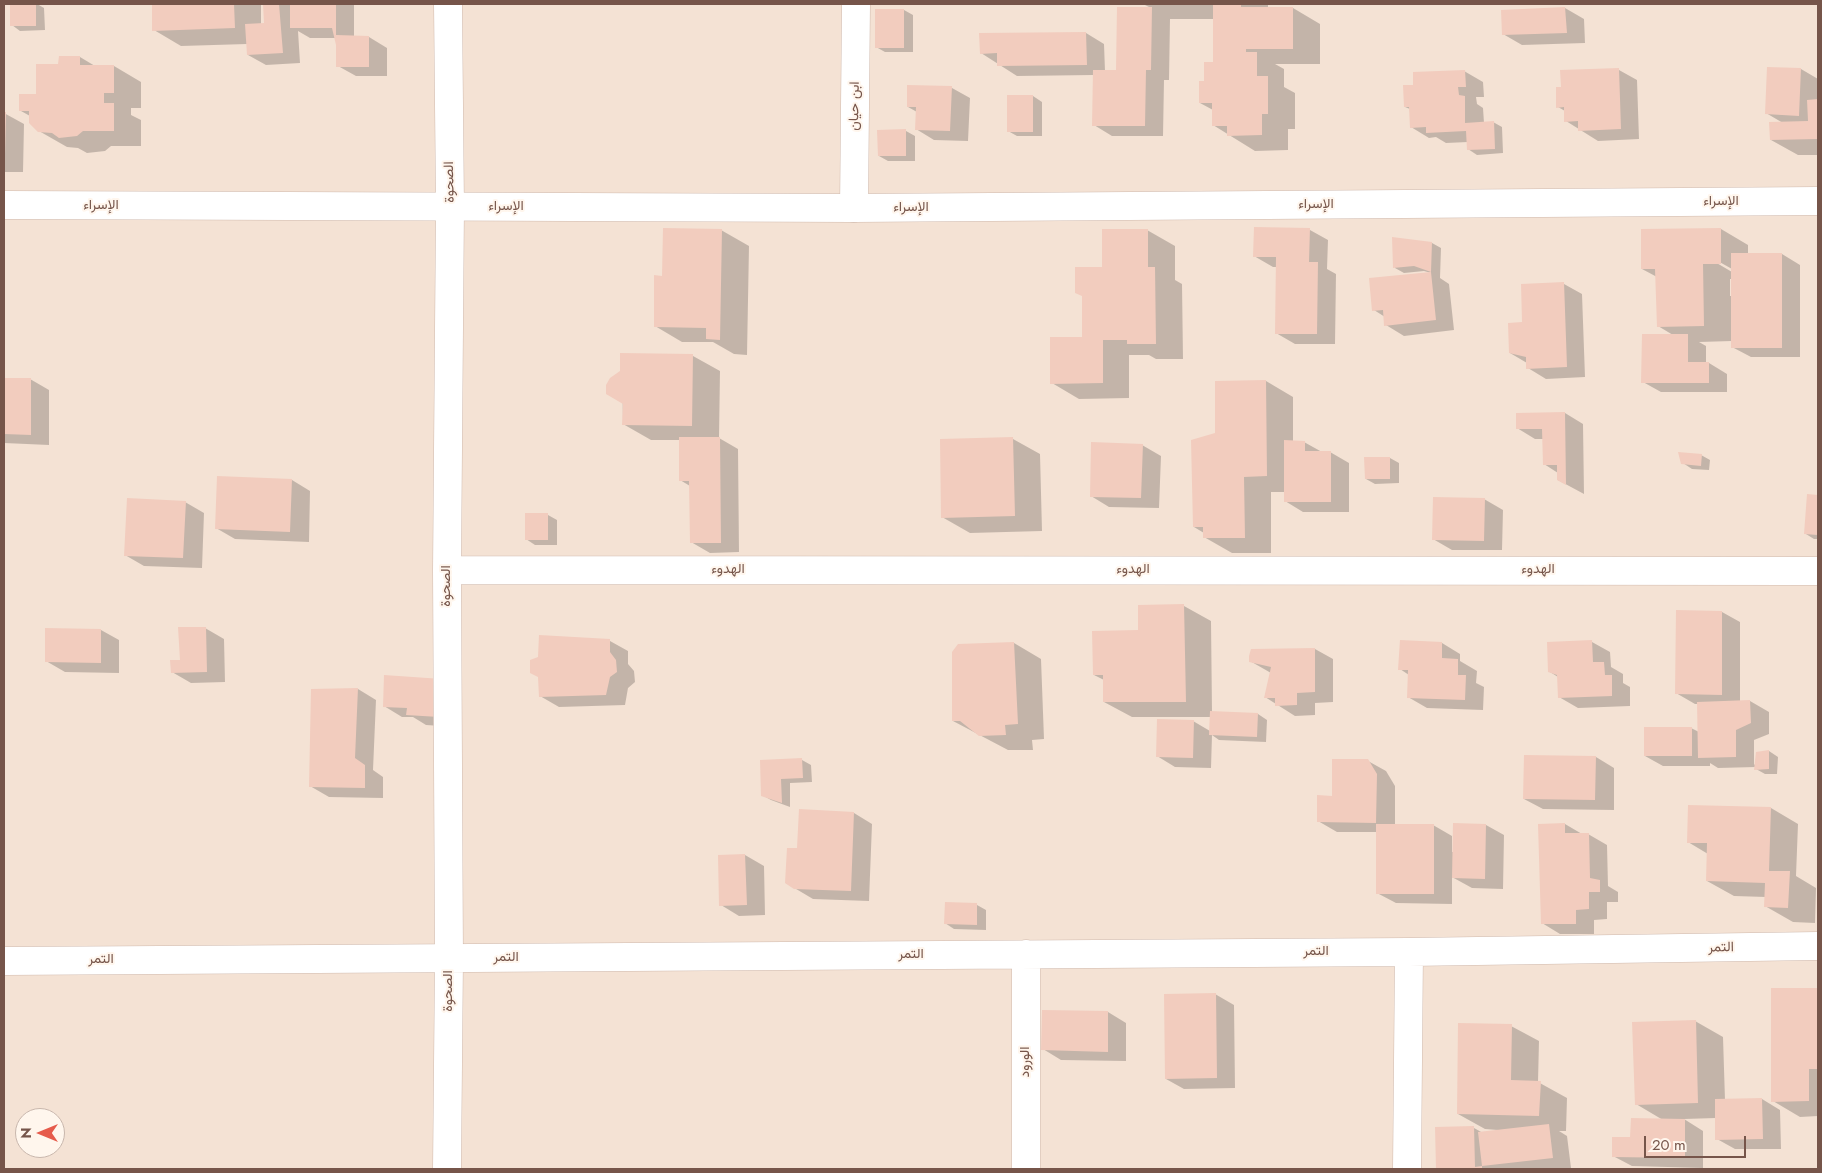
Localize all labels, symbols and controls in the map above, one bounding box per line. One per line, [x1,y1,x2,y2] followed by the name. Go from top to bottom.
[846,81,864,131] street label: ابن حيان
[441,161,459,203] street label: الصحوة
[1703,194,1739,210] street label: الإسراء
[1298,197,1334,213] street label: الإسراء
[83,198,119,214] street label: الإسراء
[488,199,524,215] street label: الإسراء
[893,200,929,216] street label: الإسراء
[711,562,745,578] street label: الهدوء
[1116,562,1150,578] street label: الهدوء
[1521,562,1555,578] street label: الهدوء
[439,565,455,607] street label: الصحوة
[1708,939,1734,957] street label: التمر
[1303,944,1329,960] street label: التمر
[898,947,924,963] street label: التمر
[493,950,519,966] street label: التمر
[88,952,114,968] street label: التمر
[441,970,457,1012] street label: الصحوة
[1018,1046,1034,1078] street label: الورود
[15,1108,65,1158] north arrow
[1647,1126,1750,1158] scale bar
[16,1127,36,1139] text: N
[1652,1134,1686,1156] text: 20 m

